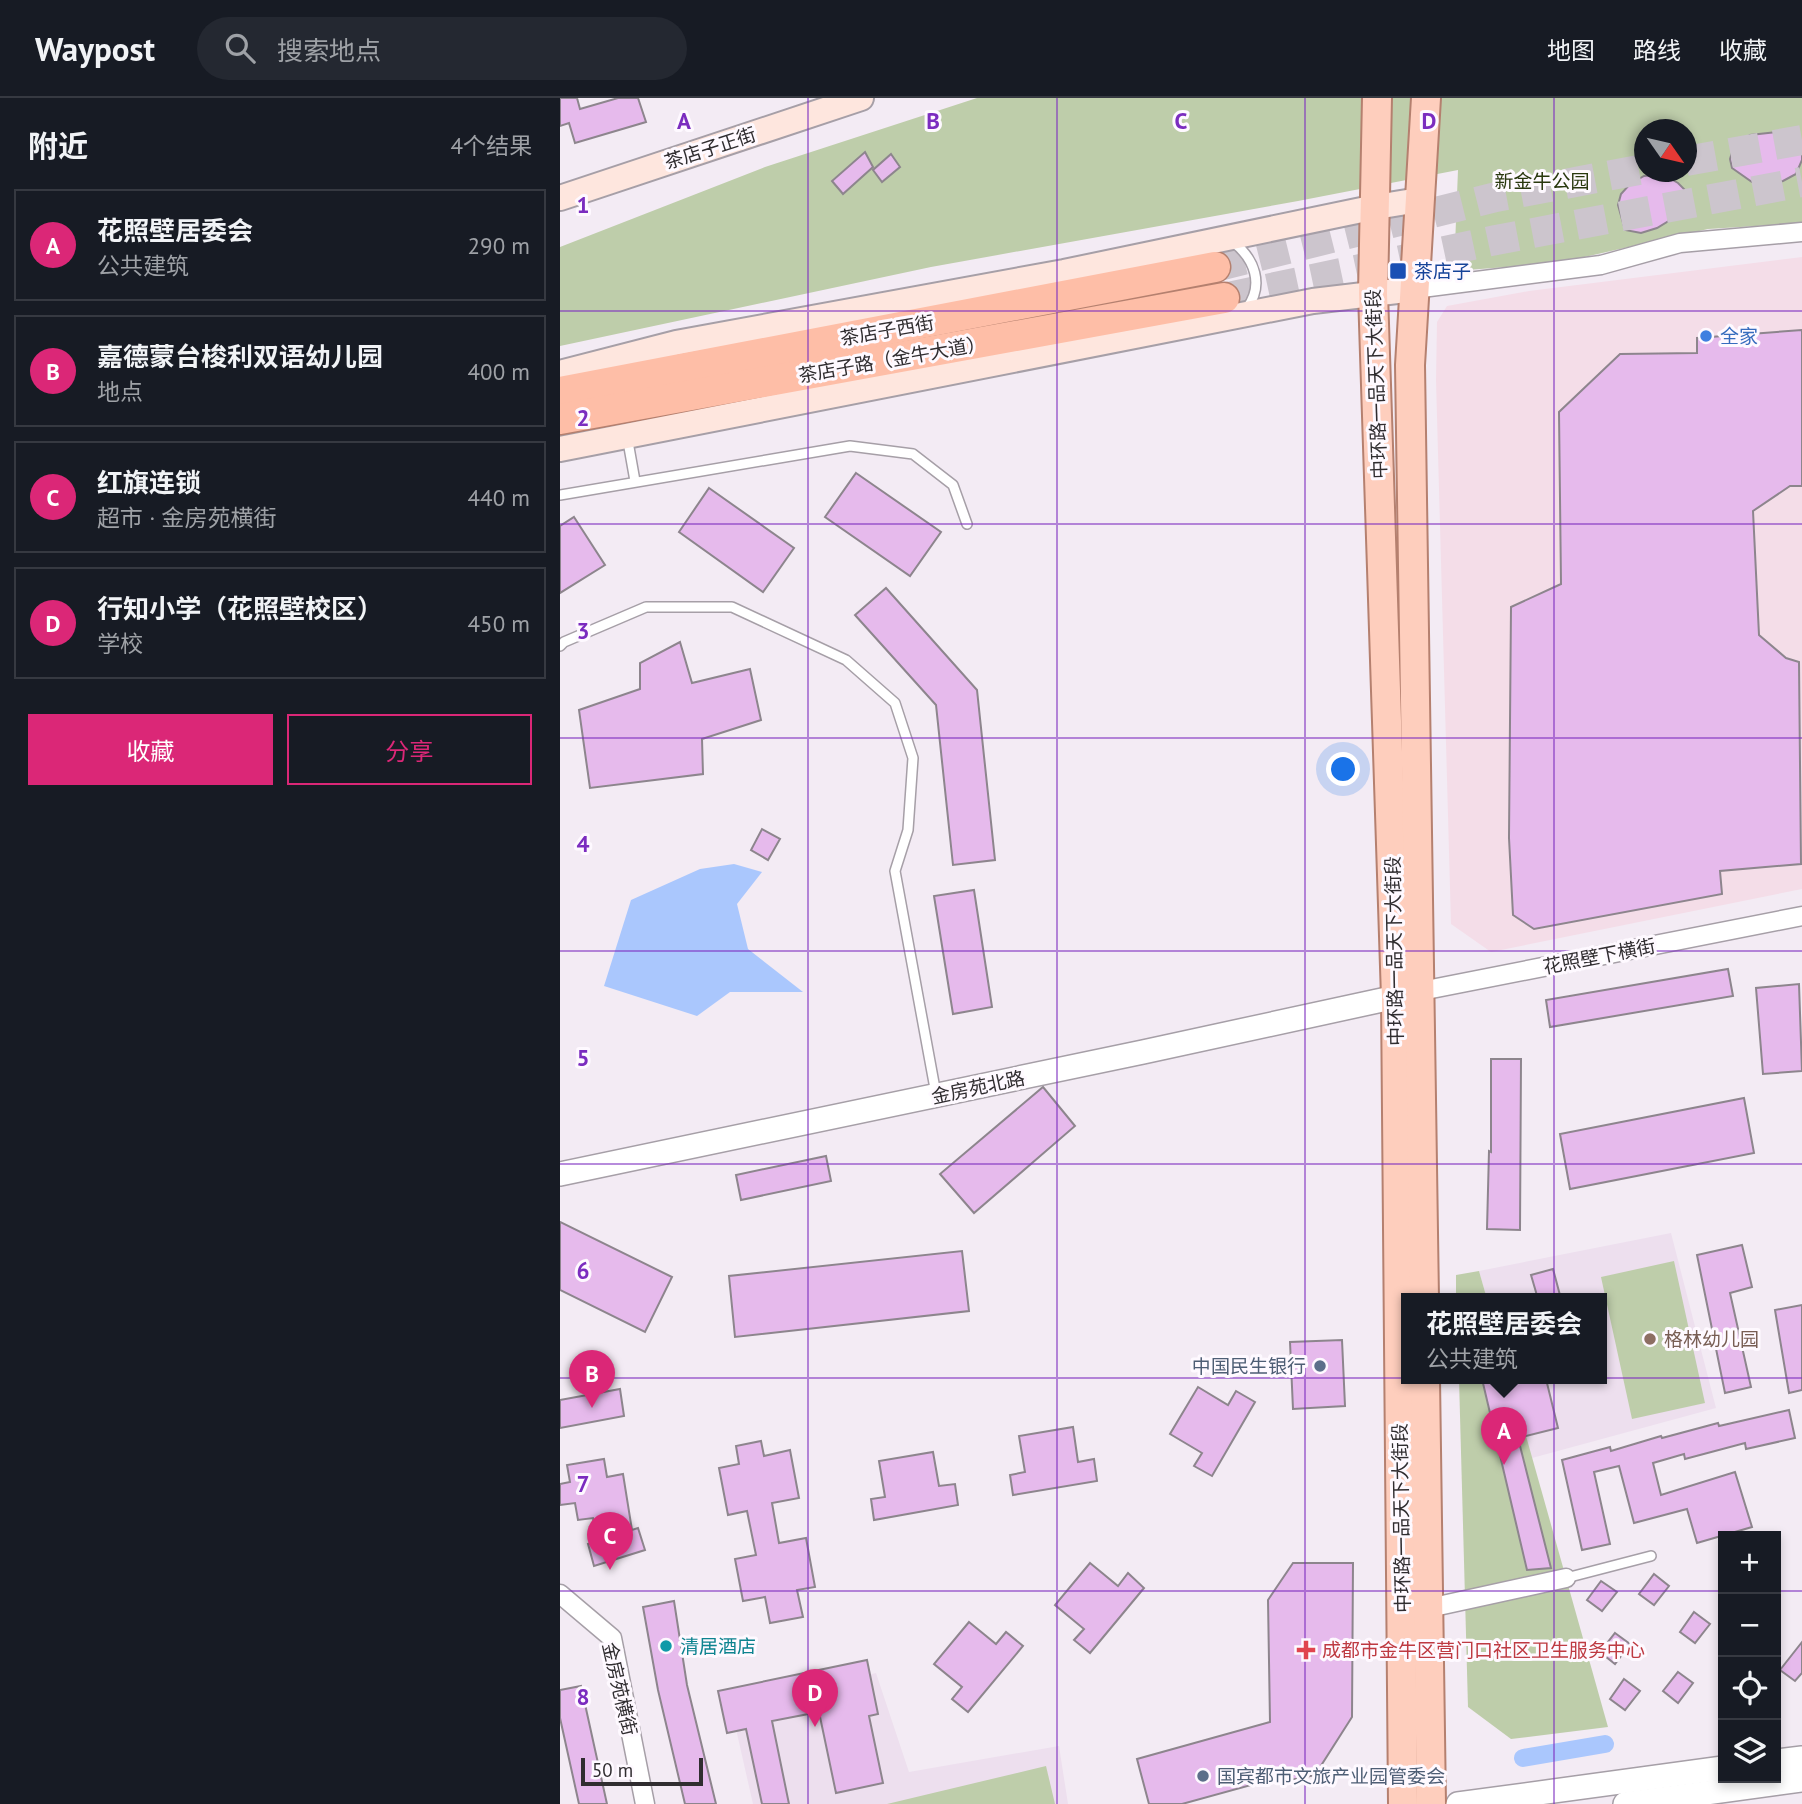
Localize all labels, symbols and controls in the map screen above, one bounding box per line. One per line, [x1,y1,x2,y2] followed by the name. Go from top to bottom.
[197,17,687,80] search box
[35,27,155,70] text: Waypost
[221,29,259,67] icon: search
[277,34,381,67] text: 搜索地点
[1547,35,1595,66] text: 地图
[1633,35,1681,66] text: 路线
[1719,35,1767,66] text: 收藏
[677,106,691,135] text: A
[926,106,940,135] text: B
[1175,106,1188,135] text: C
[1422,106,1436,135] text: D
[1634,119,1697,182] north arrow
[661,122,759,174] street label: 茶店子正街
[28,126,88,165] text: 附近
[450,131,532,160] text: 4个结果
[1494,169,1590,193] park label: 新金牛公园
[576,190,590,219] text: 1
[97,214,253,247] text: 花照壁居委会
[46,231,60,260] text: A
[468,231,530,260] text: 290 m
[97,251,189,280] text: 公共建筑
[1414,259,1471,283] place label: 茶店子
[1388,261,1408,281] marker: 茶店子
[1361,289,1391,479] street label: 中环路一品天下大街段
[838,310,936,350] street label: 茶店子西街
[1720,324,1758,348] place label: 全家
[1698,328,1714,344] marker: 全家
[796,331,988,387] street label: 茶店子路（金牛大道）
[97,340,383,373] text: 嘉德蒙台梭利双语幼儿园
[46,357,60,386] text: B
[468,357,530,386] text: 400 m
[97,377,143,406] text: 地点
[576,403,590,432] text: 2
[97,466,201,499] text: 红旗连锁
[47,483,59,512] text: C
[468,483,530,512] text: 440 m
[97,503,276,532] text: 超市 · 金房苑横街
[97,592,383,625] text: 行知小学（花照壁校区）
[46,609,60,638] text: D
[468,609,530,638] text: 450 m
[576,616,590,645] text: 3
[97,629,143,658] text: 学校
[28,714,273,785] button: 收藏
[287,714,532,785] button: 分享
[1326,752,1360,786] your location
[576,829,590,858] text: 4
[1380,856,1408,1046] street label: 中环路一品天下大街段
[1541,933,1657,979] street label: 花照壁下横街
[576,1043,590,1072] text: 5
[929,1065,1027,1109] street label: 金房苑北路
[576,1256,590,1285] text: 6
[1401,1293,1607,1384] popup
[1426,1307,1582,1340] text: 花照壁居委会
[1664,1327,1759,1351] place label: 格林幼儿园
[1642,1331,1658,1347] marker: 格林幼儿园
[1426,1344,1518,1373] text: 公共建筑
[569,1350,615,1408] pin: B
[1192,1354,1306,1378] place label: 中国民生银行
[1312,1358,1328,1374] marker: 中国民生银行
[1481,1407,1527,1465] pin: A
[1387,1423,1415,1613] street label: 中环路一品天下大街段
[576,1469,590,1498] text: 7
[587,1512,633,1570] pin: C
[1718,1531,1781,1783] map controls
[1718,1531,1781,1594] button: +
[1718,1594,1781,1657] button: −
[680,1634,756,1658] place label: 清居酒店
[658,1638,674,1654] marker: 清居酒店
[1322,1638,1645,1662] place label: 成都市金牛区营门口社区卫生服务中心
[598,1640,642,1738] street label: 金房苑横街
[1296,1640,1316,1660] marker: 成都市金牛区营门口社区卫生服务中心
[1718,1657,1781,1720] button: locate
[792,1669,838,1727] pin: D
[576,1682,590,1711] text: 8
[1718,1720,1781,1783] button: layers
[581,1755,704,1787] scale bar
[592,1758,633,1782] text: 50 m
[1217,1764,1445,1788] place label: 国宾都市文旅产业园管委会
[1195,1768,1211,1784] marker: 国宾都市文旅产业园管委会

